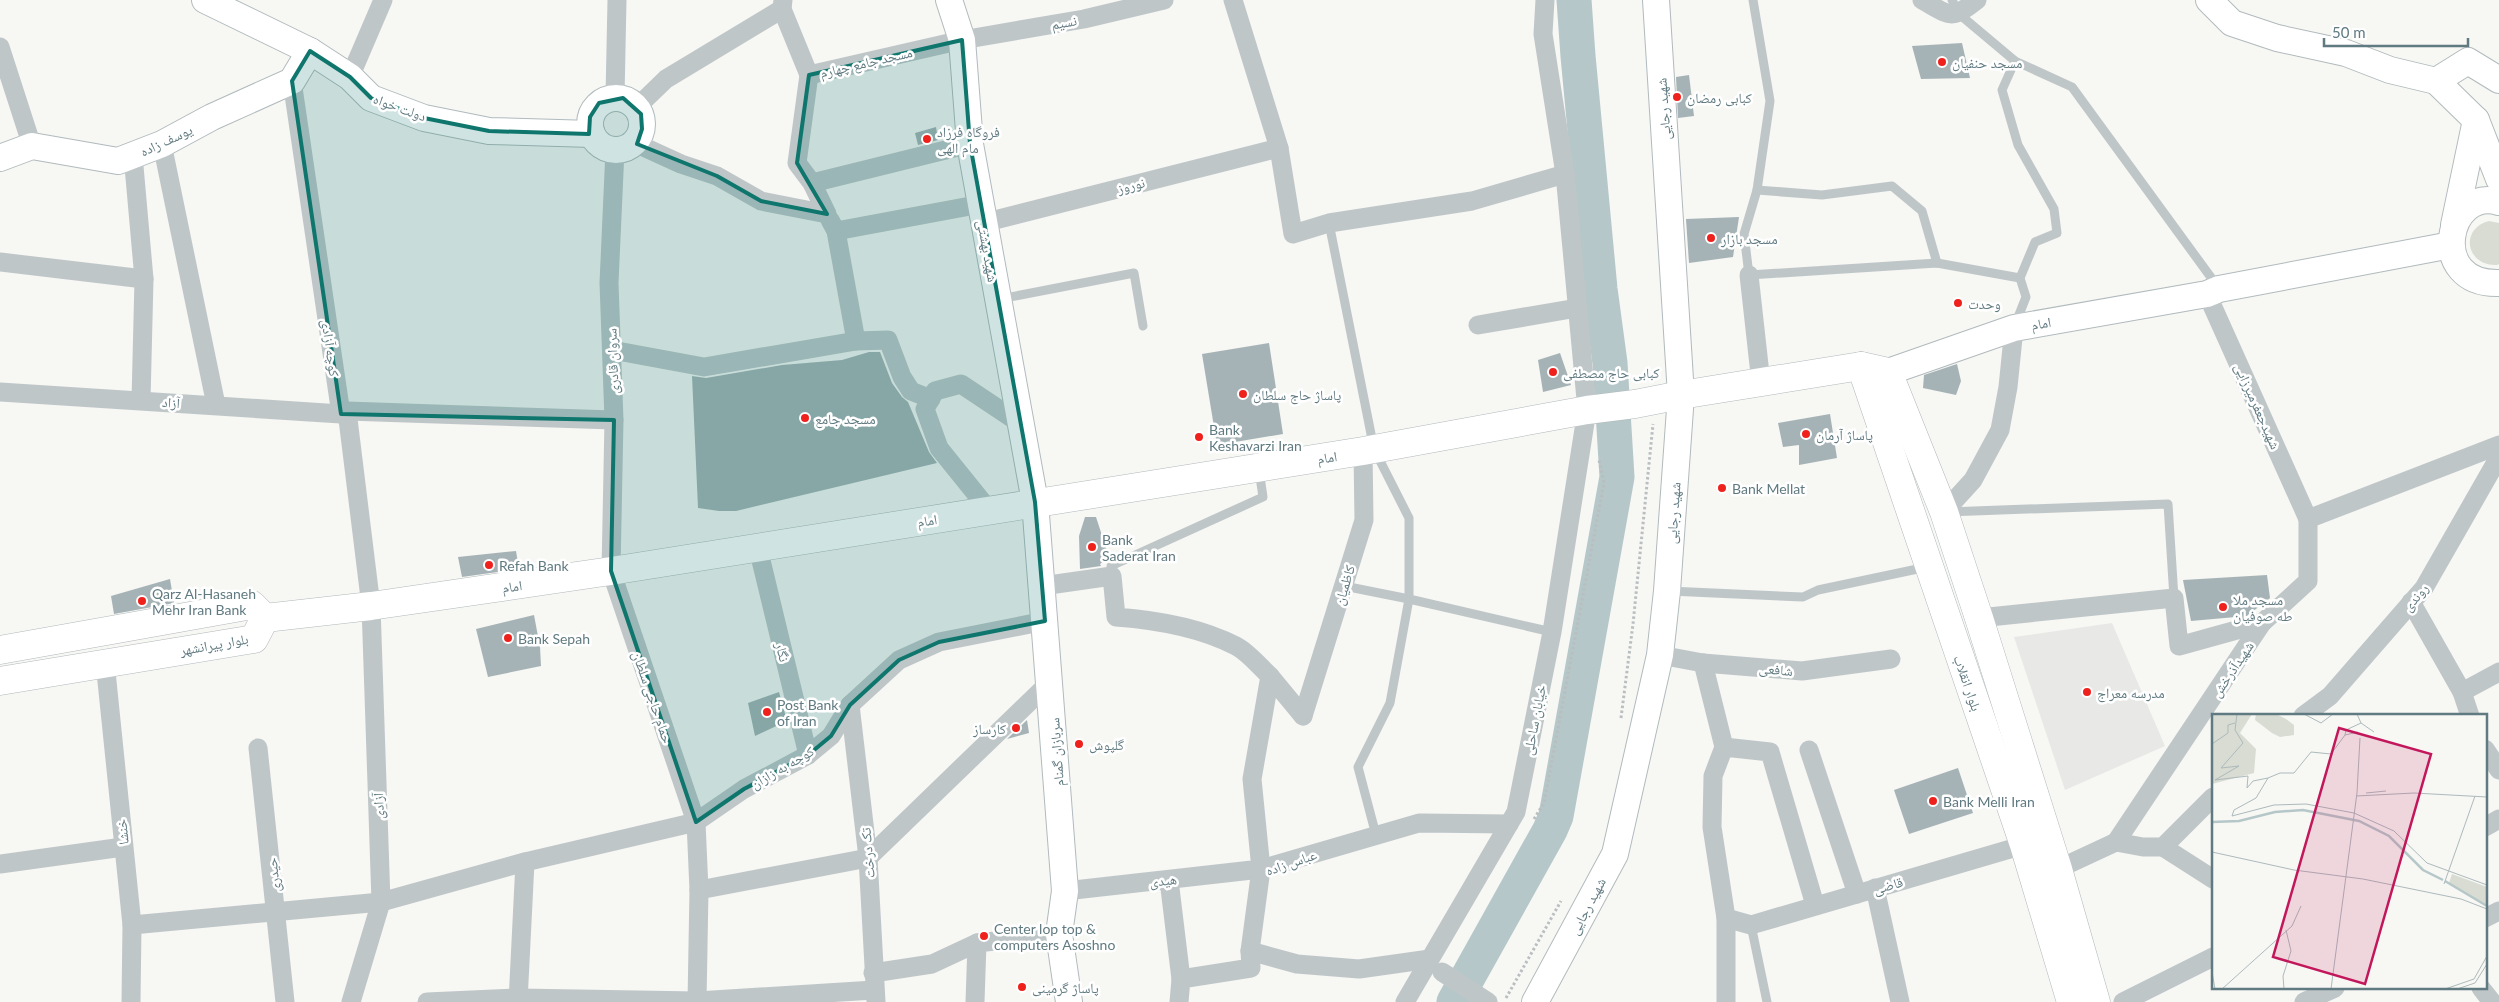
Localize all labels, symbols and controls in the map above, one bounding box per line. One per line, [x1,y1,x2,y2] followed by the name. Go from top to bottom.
[1050,11,1079,35] street label: نسیم
[2324,15,2468,47] scale bar
[2332,23,2366,41] text: 50 m
[818,43,914,83] street label: مسجد جامع چهارم
[1952,54,2022,72] place label: مسجد حنفیان
[1936,56,1948,68] marker: مسجد حنفیان
[1652,77,1675,141] street label: شهید رجایی
[1687,89,1752,107] place label: کبابی رمضان
[371,90,429,125] street label: دولت خواه
[1671,91,1683,103] marker: کبابی رمضان
[137,120,195,160] street label: یوسف زاده
[937,123,1000,158] place label: فروگاه فرزاد مام الهی
[921,133,933,145] marker: فروگاه فرزاد مام الهی
[1115,173,1147,198] street label: نوروز
[973,219,1002,284] street label: شهید بهشتی
[1720,230,1778,248] place label: مسجد بازار
[1705,232,1717,244] marker: مسجد بازار
[1968,295,2001,313] place label: وحدت
[1952,297,1964,309] marker: وحدت
[2030,313,2053,335] street label: امام
[318,318,343,378] street label: کوچه آزادی
[602,328,623,394] street label: سروان قادری
[2231,360,2285,452] street label: شهیدجعفرمیرزایی
[1563,364,1660,383] place label: کبابی حاج مصطفی
[1547,366,1559,378] marker: کبابی حاج مصطفی
[1253,386,1341,405] place label: پاساژ حاج سلطان
[1237,388,1249,400] marker: پاساژ حاج سلطان
[161,393,181,412] street label: آزاد
[815,410,876,429] place label: مسجد جامع
[799,412,811,424] marker: مسجد جامع
[1209,421,1302,454] place label: Bank Keshavarzi Iran
[1816,426,1873,444] place label: پاساژ آرمان
[1800,428,1812,440] marker: پاساژ آرمان
[1193,431,1205,443] marker: Bank Keshavarzi Iran
[1316,447,1339,469] street label: امام
[1732,480,1805,497] place label: Bank Mellat
[1662,481,1685,545] street label: شهید رجایی
[1716,482,1728,494] marker: Bank Mellat
[916,510,939,532] street label: امام
[1102,531,1176,564] place label: Bank Saderat Iran
[1086,541,1098,553] marker: Bank Saderat Iran
[499,557,570,574] place label: Refah Bank
[483,559,495,571] marker: Refah Bank
[1330,563,1359,607] street label: کاظمیان
[501,576,523,598] street label: امام
[2398,580,2432,615] street label: روندی
[152,585,256,618] place label: Qarz Al-Hasaneh Mehr Iran Bank
[2233,591,2292,625] place label: مسجد ملا طه صوفیان
[136,595,148,607] marker: Qarz Al-Hasaneh Mehr Iran Bank
[2217,601,2229,613] marker: مسجد ملا طه صوفیان
[178,630,250,660] street label: بلوار پیرانشهر
[518,630,590,647] place label: Bank Sepah
[502,632,514,644] marker: Bank Sepah
[2207,638,2258,701] street label: شهیدآذرخش
[771,640,794,664] street label: نگار
[627,649,677,746] street label: حمام حاجی سلطان
[1950,653,1986,714] street label: بلوار انقلاب
[1758,659,1794,680] street label: شافعی
[1519,683,1550,757] street label: خیابان ساحلی
[2097,684,2165,703] place label: مدرسه معراج
[2081,686,2093,698] marker: مدرسه معراج
[777,696,839,729] place label: Post Bank of Iran
[761,706,773,718] marker: Post Bank of Iran
[2212,714,2486,990] inset map
[1045,717,1069,787] street label: سربازان گمنام
[972,720,1006,738] place label: کارساز
[1010,722,1022,734] marker: کارساز
[1089,736,1124,754] place label: گلپوش
[1073,738,1085,750] marker: گلپوش
[747,742,817,793] street label: کوچه به زازان
[369,792,388,820] street label: آزادی
[1943,793,2035,810] place label: Bank Melli Iran
[1927,795,1939,807] marker: Bank Melli Iran
[112,818,132,846] street label: خنشا
[856,827,879,879] street label: تک درخت
[1263,845,1319,880] street label: عباس زاده
[262,857,285,893] street label: حیدری
[1148,870,1178,891] street label: هیدی
[1871,873,1905,898] street label: قاضی
[1565,875,1610,938] street label: شهید رجایی
[994,920,1115,953] place label: Center lop top & computers Asoshno
[978,930,990,942] marker: Center lop top & computers Asoshno
[1032,979,1099,997] place label: پاساژ گرمینی
[1016,981,1028,993] marker: پاساژ گرمینی

